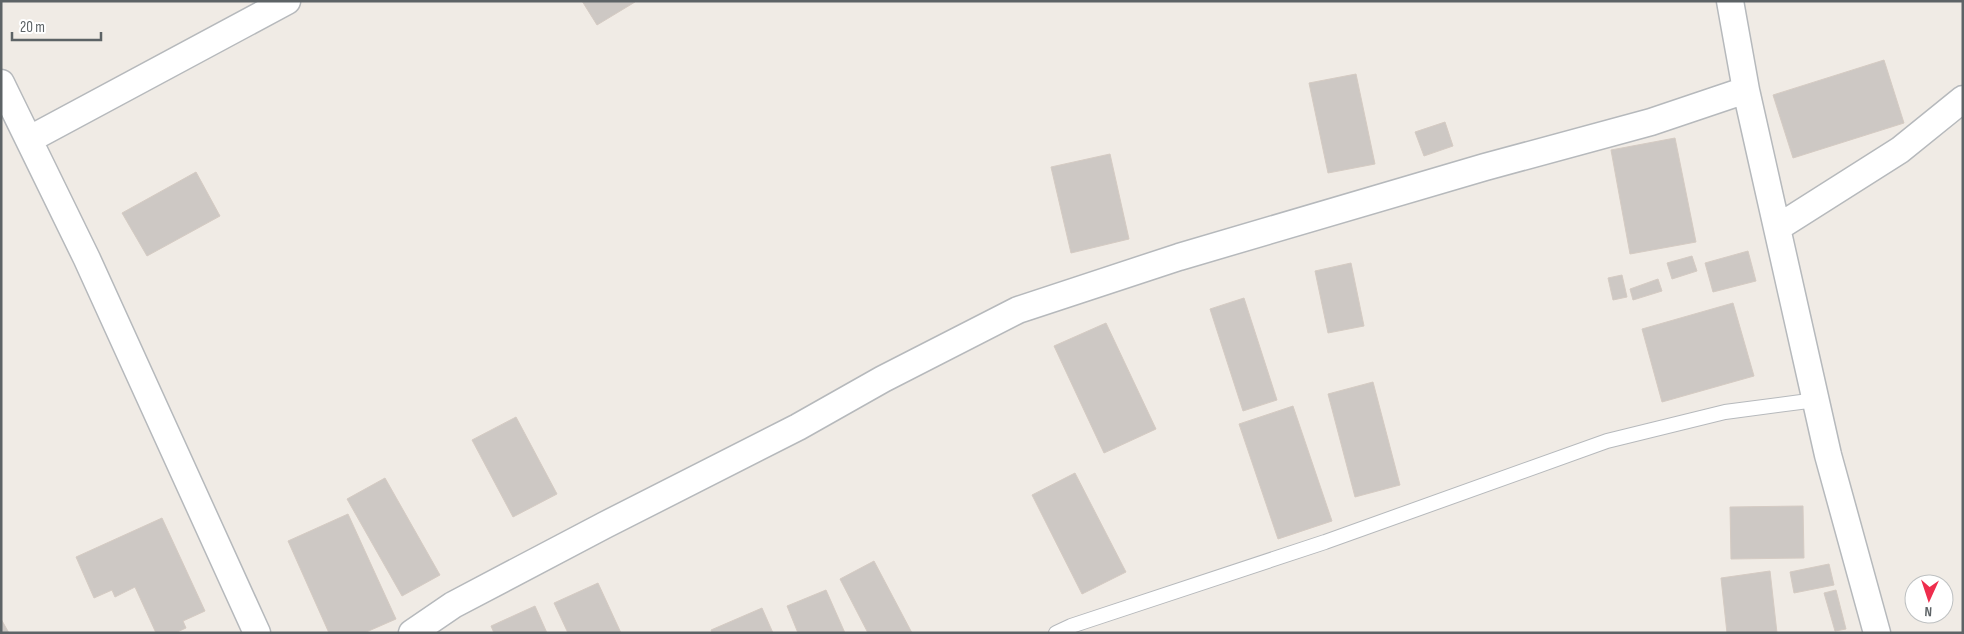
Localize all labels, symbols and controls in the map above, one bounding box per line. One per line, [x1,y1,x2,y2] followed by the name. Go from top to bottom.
[12,10,101,42] scale bar
[20,18,45,37] text: 20 m
[1904,574,1954,624] north arrow
[1924,603,1933,620] text: N

